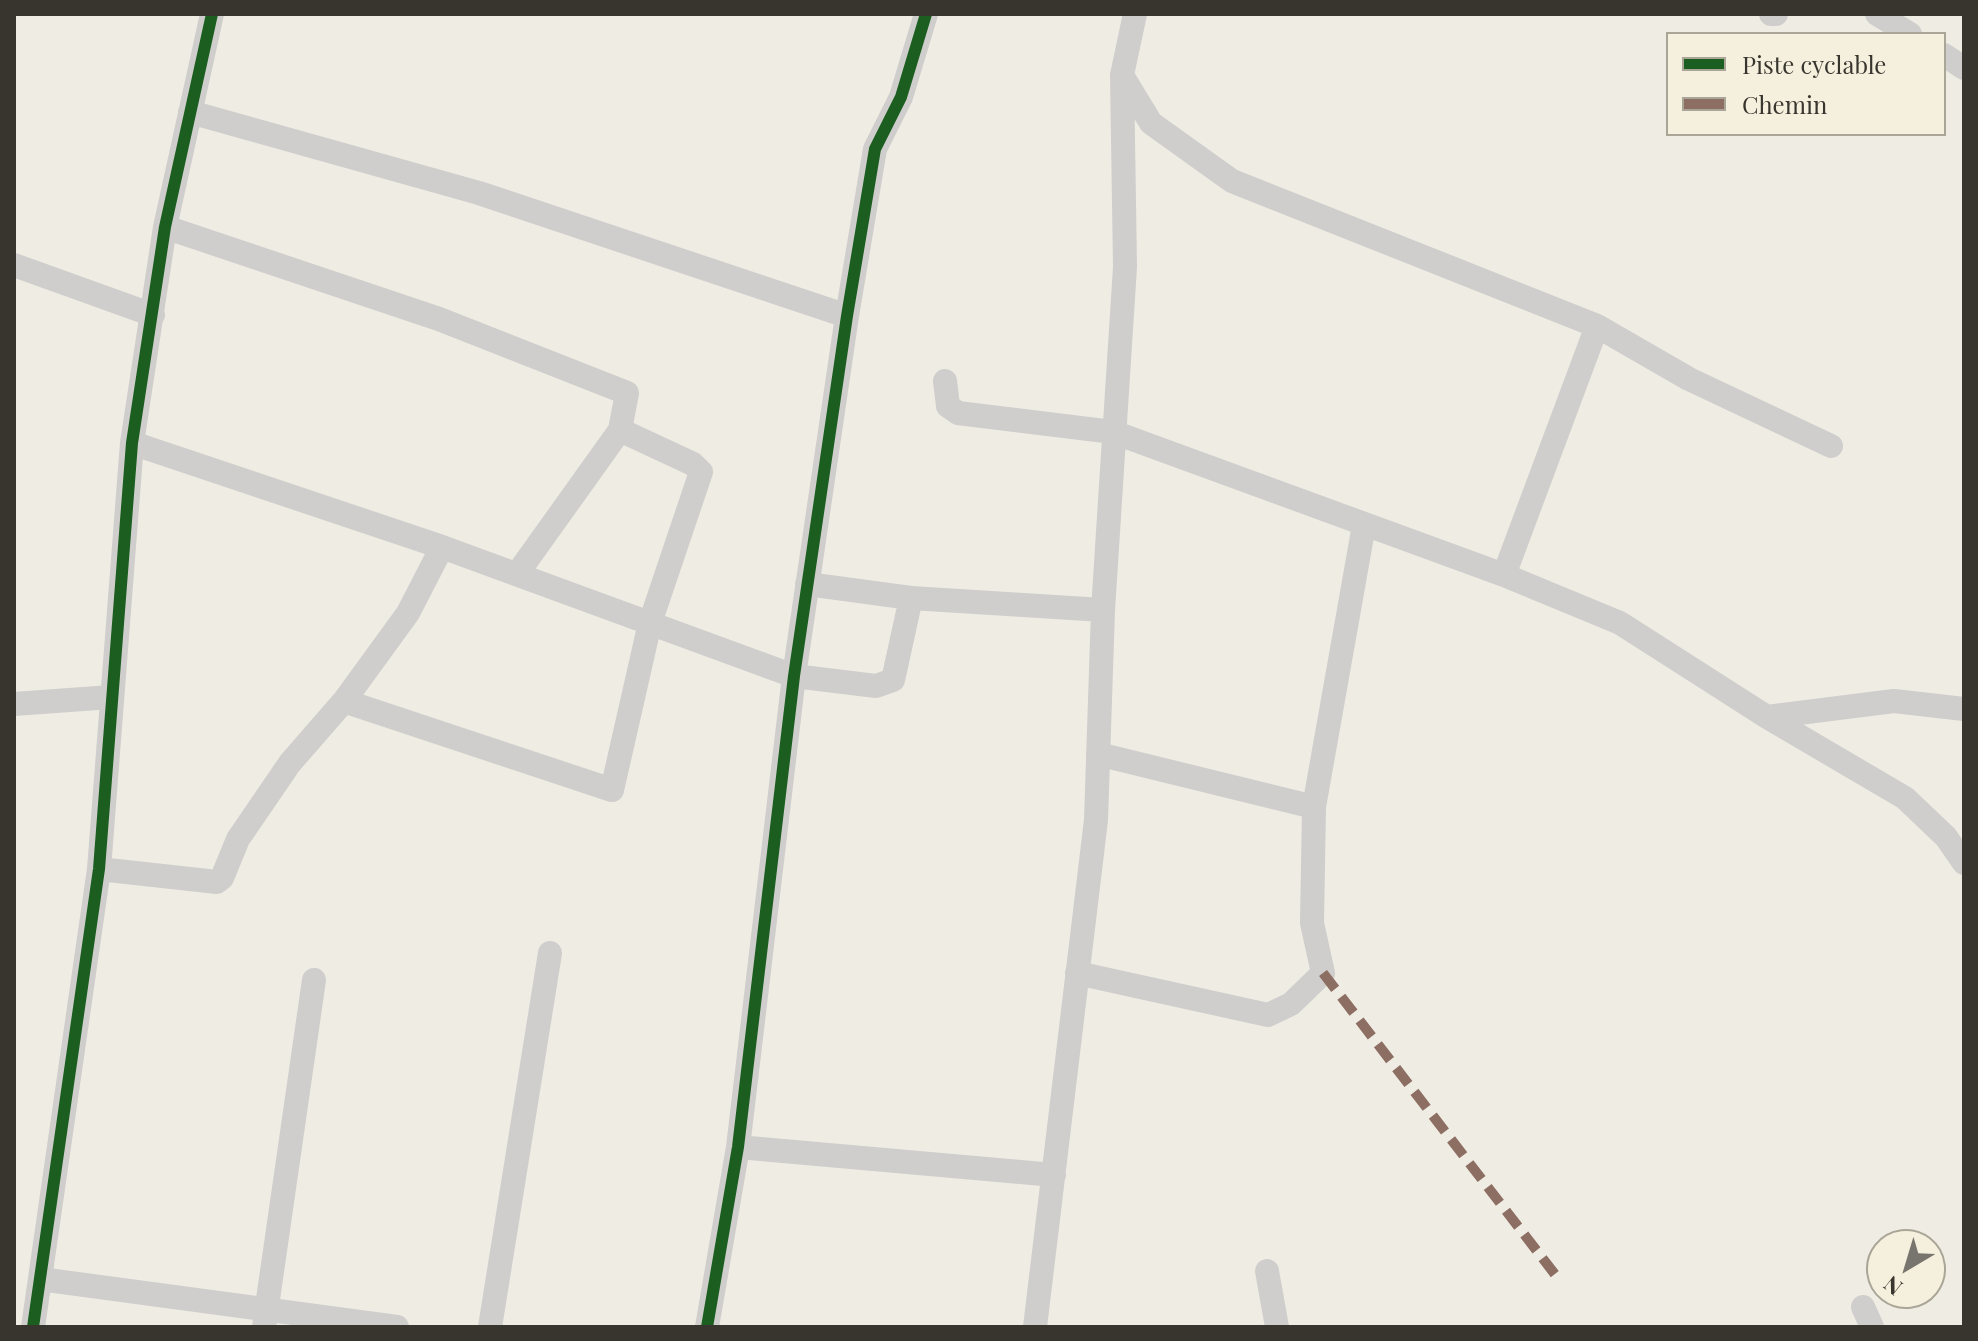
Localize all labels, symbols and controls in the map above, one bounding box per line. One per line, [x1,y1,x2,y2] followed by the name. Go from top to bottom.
[1666,32,1946,136] legend
[1742,48,1886,80] text: Piste cyclable
[1742,88,1827,120] text: Chemin
[1866,1229,1946,1309] north arrow
[1877,1270,1908,1303] text: N

